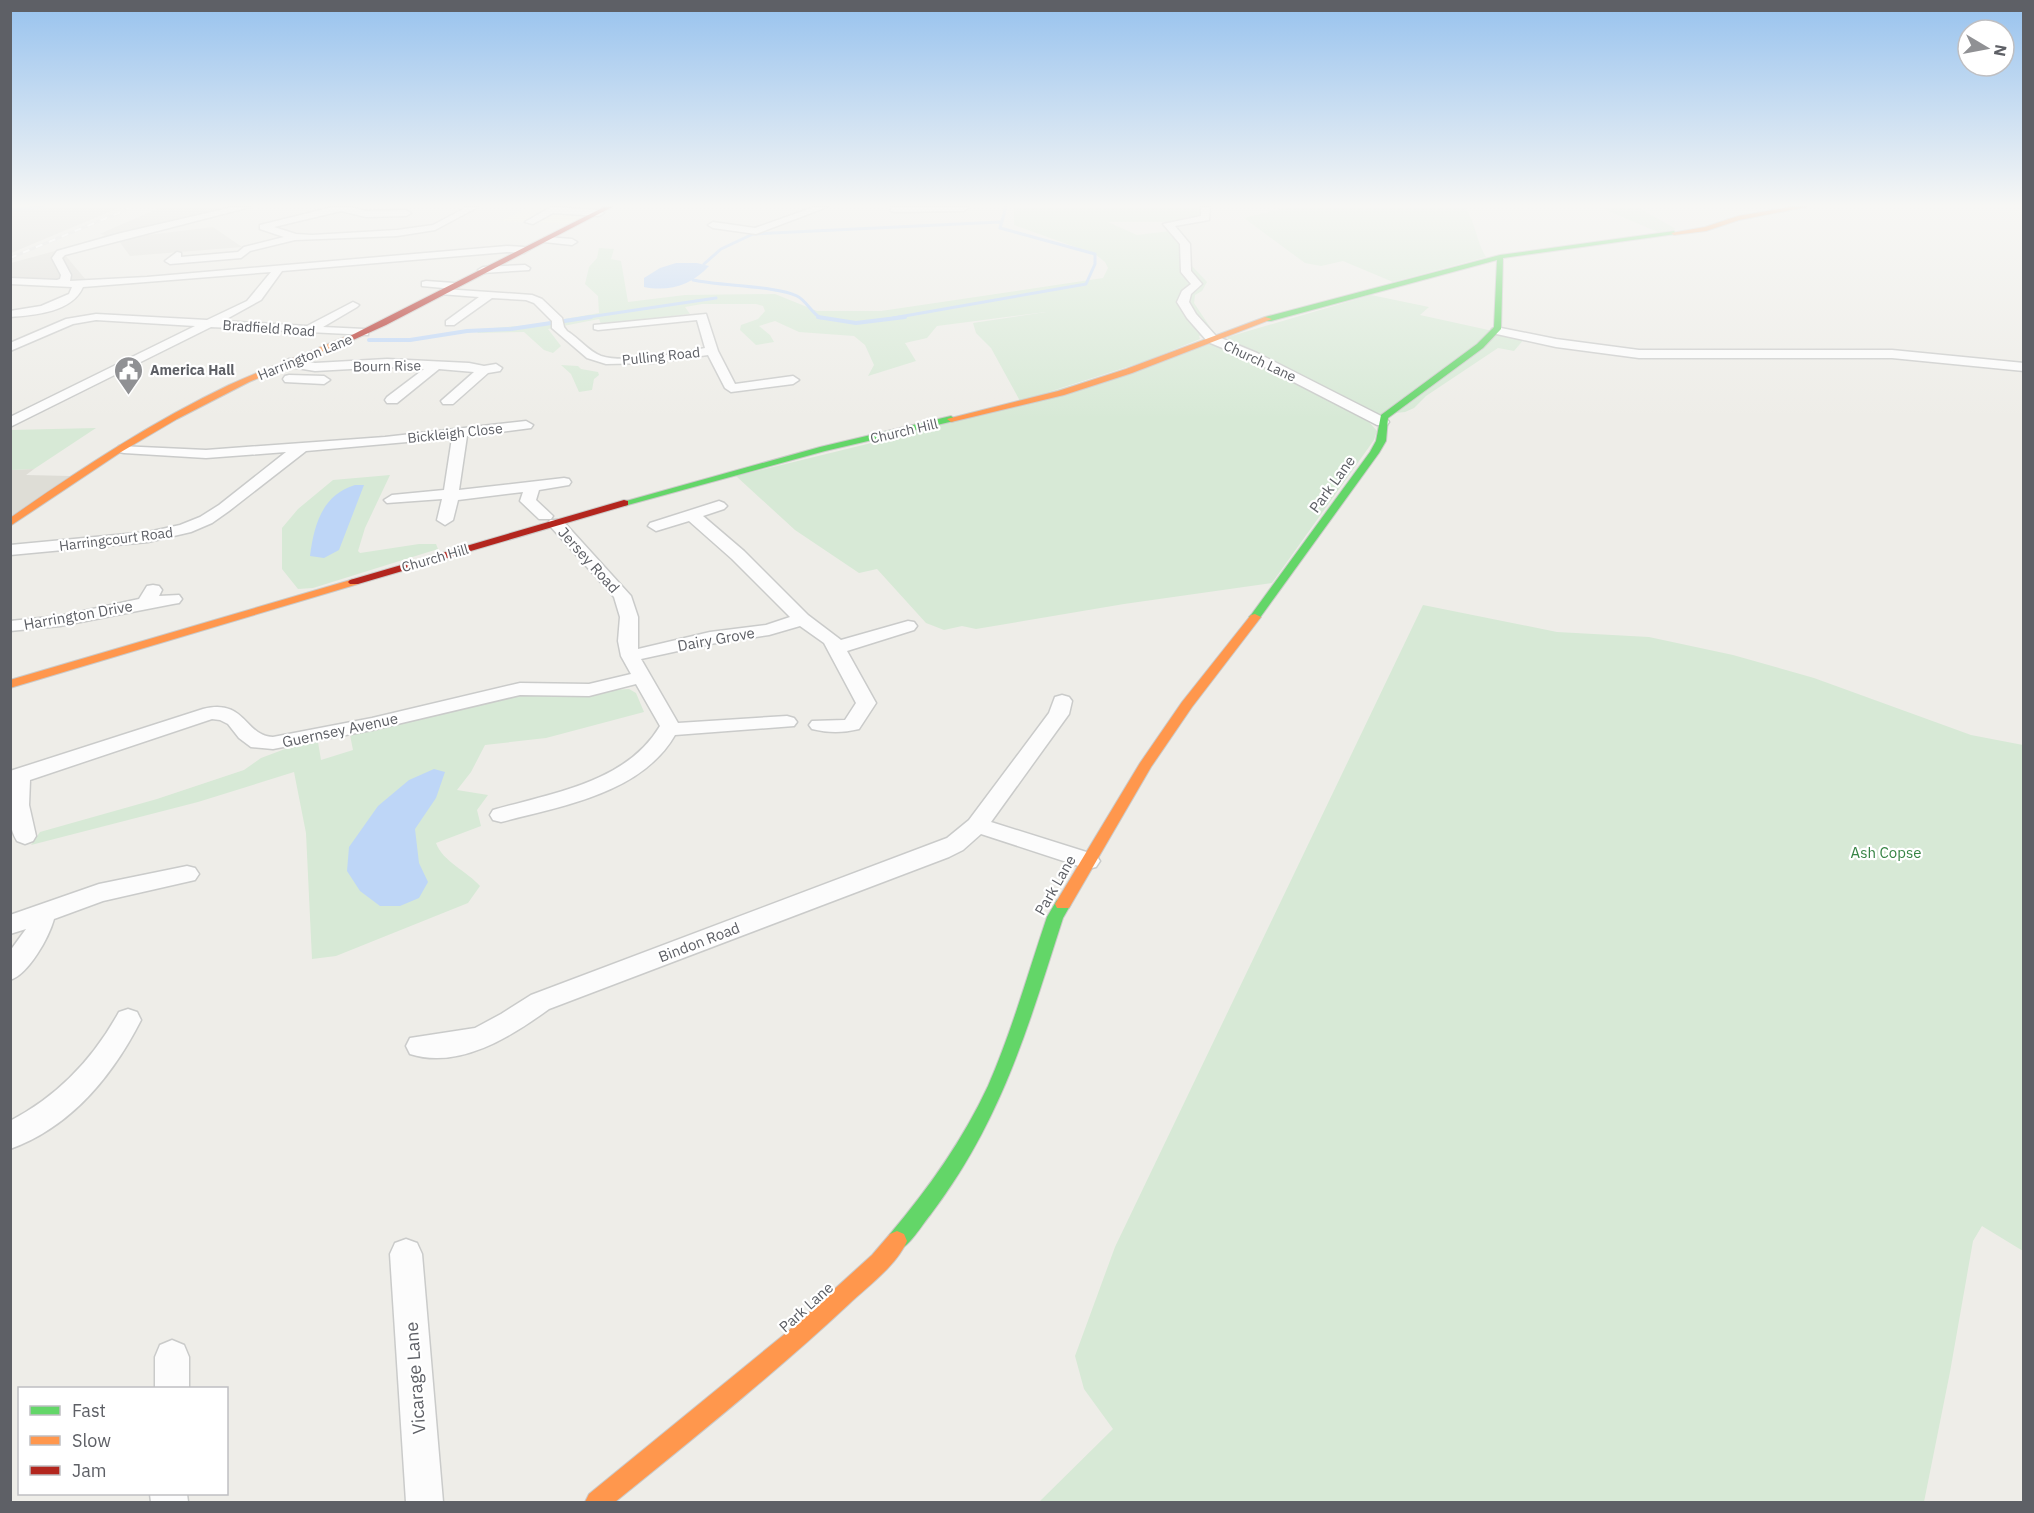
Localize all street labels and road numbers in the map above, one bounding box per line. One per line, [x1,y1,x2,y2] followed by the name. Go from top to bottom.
[222,316,316,340] street label: Bradfield Road
[255,330,355,384] street label: Harrington Lane
[1221,336,1299,386] street label: Church Lane
[621,343,701,369] street label: Pulling Road
[353,356,422,376] street label: Bourn Rise
[868,414,940,448] street label: Church Hill
[407,419,504,447] street label: Bickleigh Close
[1305,452,1359,516] street label: Park Lane
[58,523,174,555] street label: Harringcourt Road
[554,523,624,597] street label: Jersey Road
[399,540,471,576] street label: Church Hill
[22,596,134,634] street label: Harrington Drive
[676,623,756,655] street label: Dairy Grove
[280,708,400,752] street label: Guernsey Avenue
[1030,852,1080,918] street label: Park Lane
[656,918,742,966] street label: Bindon Road
[775,1278,837,1336] street label: Park Lane
[400,1321,430,1435] street label: Vicarage Lane

